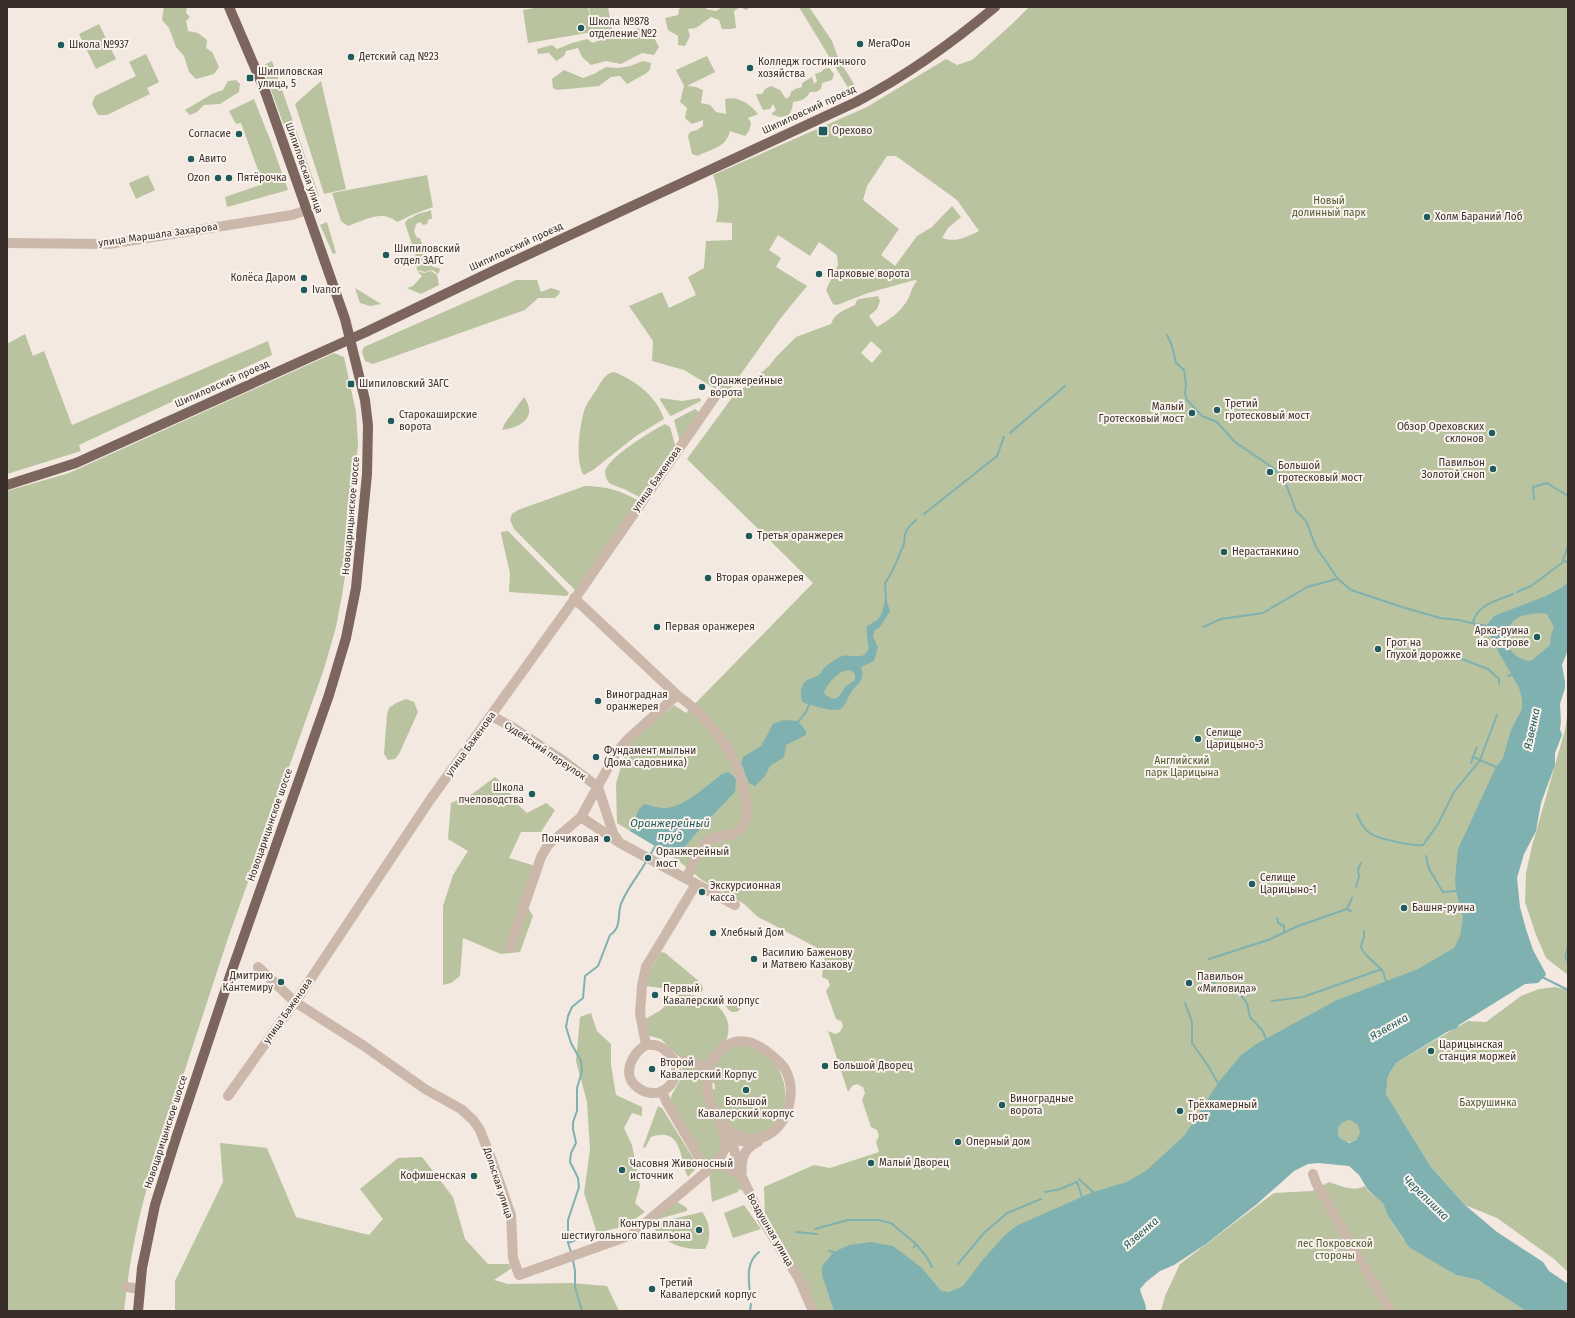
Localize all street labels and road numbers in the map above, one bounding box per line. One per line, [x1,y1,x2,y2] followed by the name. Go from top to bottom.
[760,83,858,137] street label: Шипиловский проезд
[283,121,325,215] street label: Шипиловская улица
[467,220,565,274] street label: Шипиловский проезд
[98,221,218,249] street label: улица Маршала Захарова
[173,358,272,410] street label: Шипиловский проезд
[630,444,684,514] street label: улица Баженова
[340,456,362,576] street label: Новоцарицынское шоссе
[444,709,498,779] street label: улица Баженова
[502,719,589,783] street label: Судейский переулок
[245,767,295,883] street label: Новоцарицынское шоссе
[261,976,315,1046] street label: улица Баженова
[142,1074,190,1190] street label: Новоцарицынское шоссе
[481,1145,515,1220] street label: Дольская улица
[744,1191,796,1269] street label: Воздушная улица

